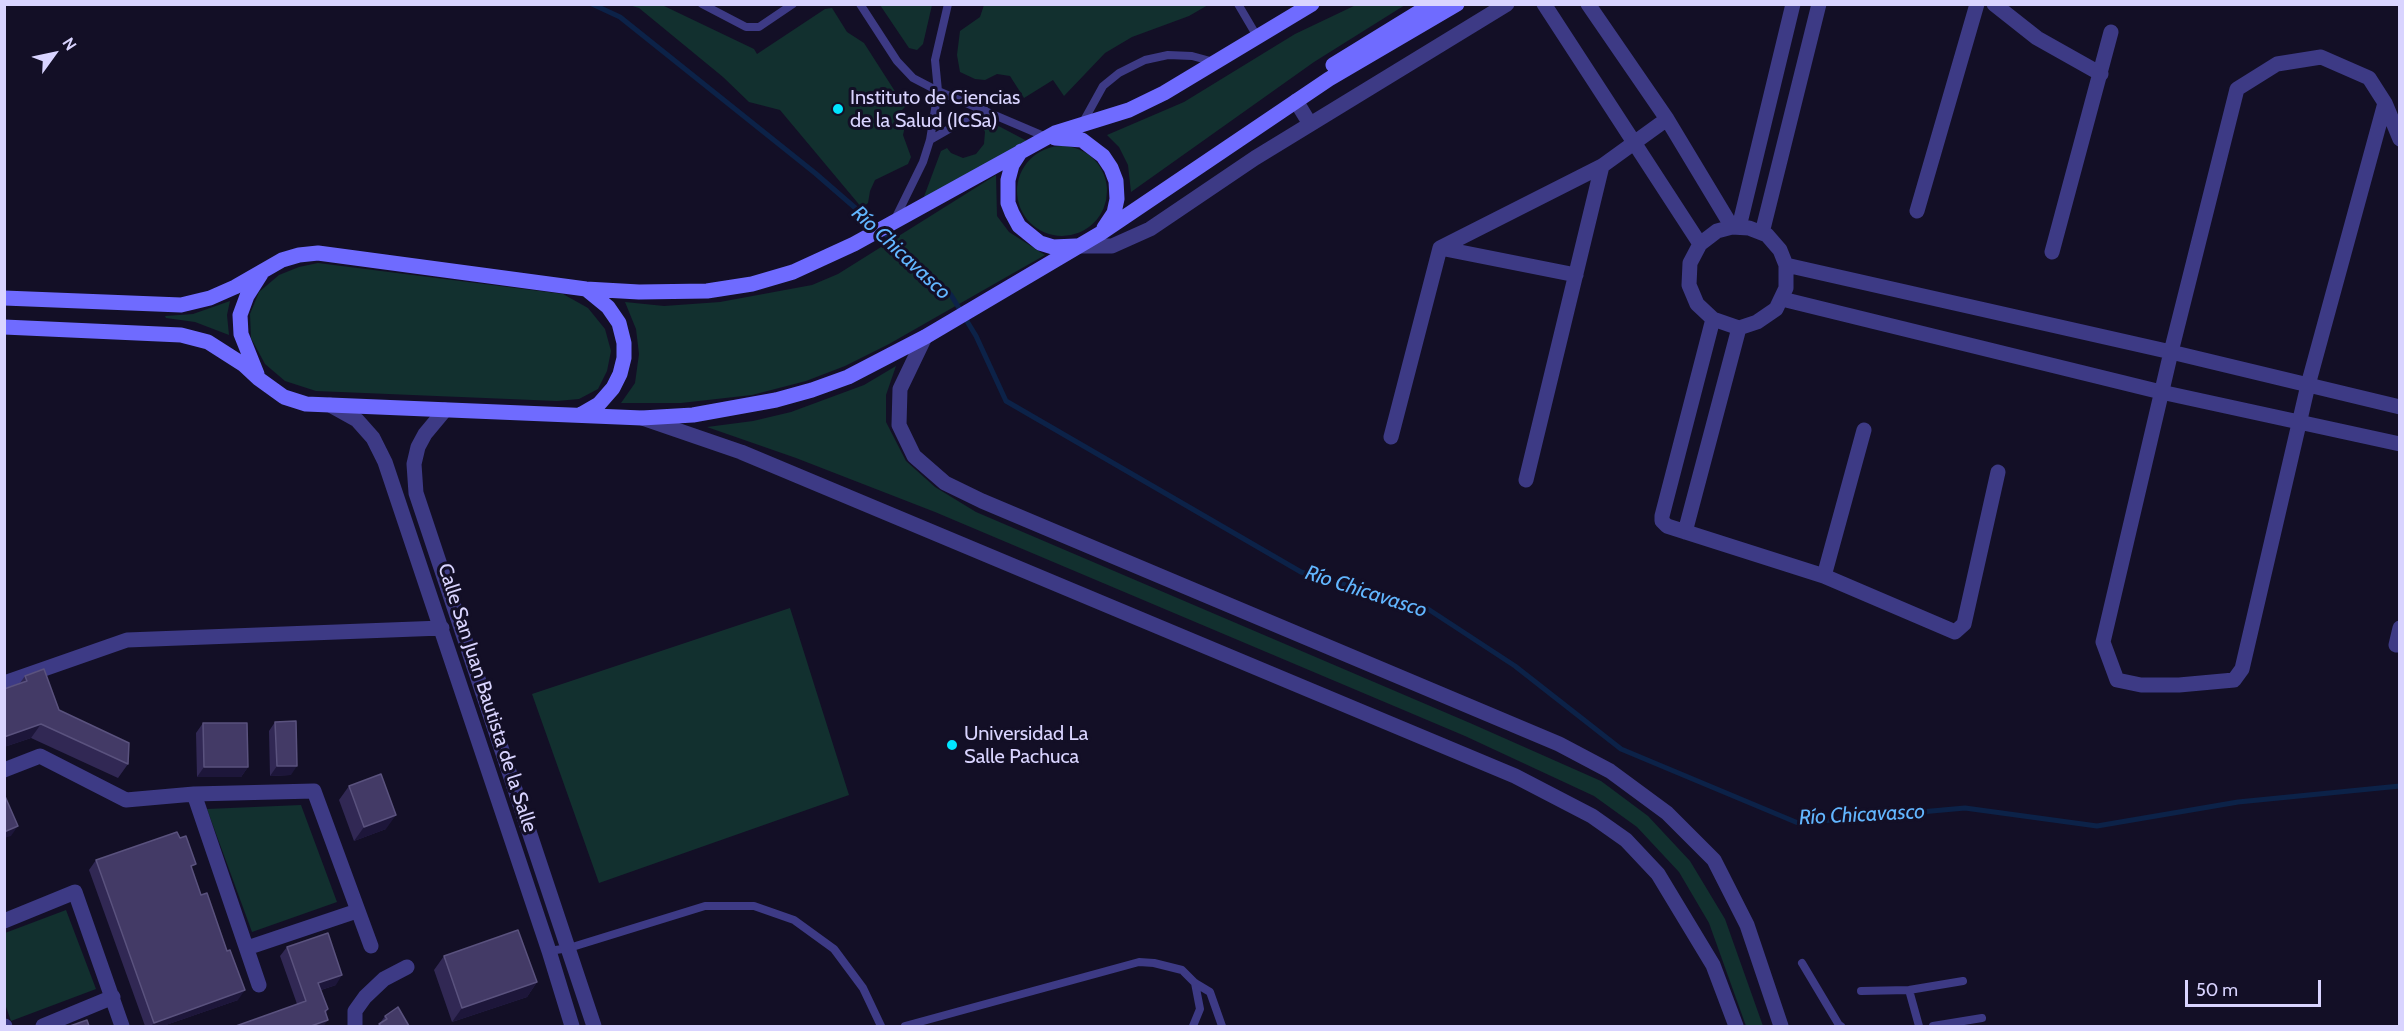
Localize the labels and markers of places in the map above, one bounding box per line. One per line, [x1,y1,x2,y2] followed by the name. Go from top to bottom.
[850,86,1020,133] place label: Instituto de Ciencias de la Salud (ICSa)
[831,102,845,116] marker: Instituto de Ciencias de la Salud (ICSa)
[964,722,1088,769] place label: Universidad La Salle Pachuca
[945,738,959,752] marker: Universidad La Salle Pachuca

